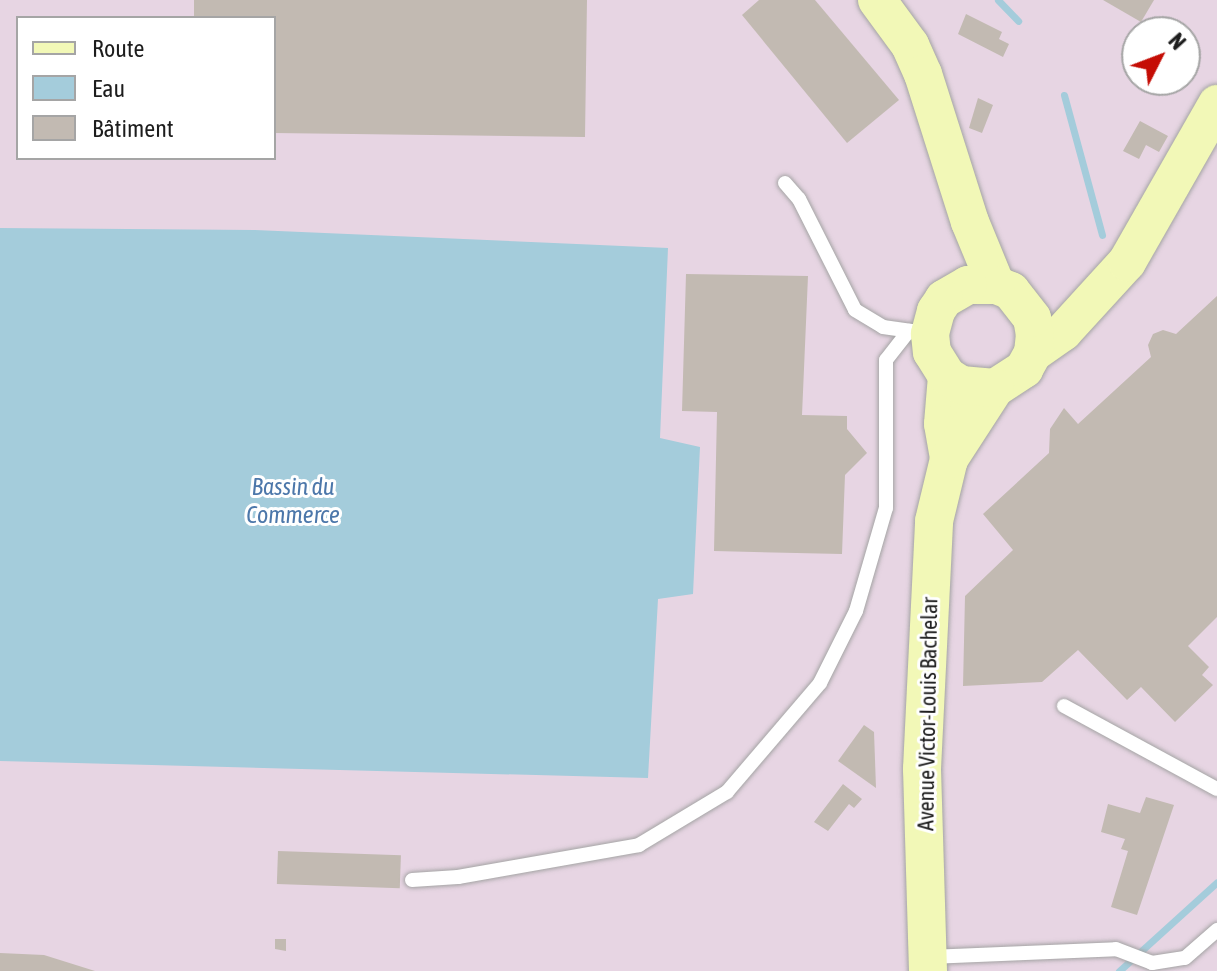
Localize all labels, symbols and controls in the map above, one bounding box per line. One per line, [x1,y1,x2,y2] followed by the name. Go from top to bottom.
[16,16,276,160] legend
[1121,16,1201,96] north arrow
[1163,28,1191,55] text: N
[92,35,144,62] text: Route
[92,75,125,102] text: Eau
[92,115,174,142] text: Bâtiment
[246,473,340,529] water label: Bassin du Commerce
[913,597,943,831] street label: Avenue Victor-Louis Bachelar

